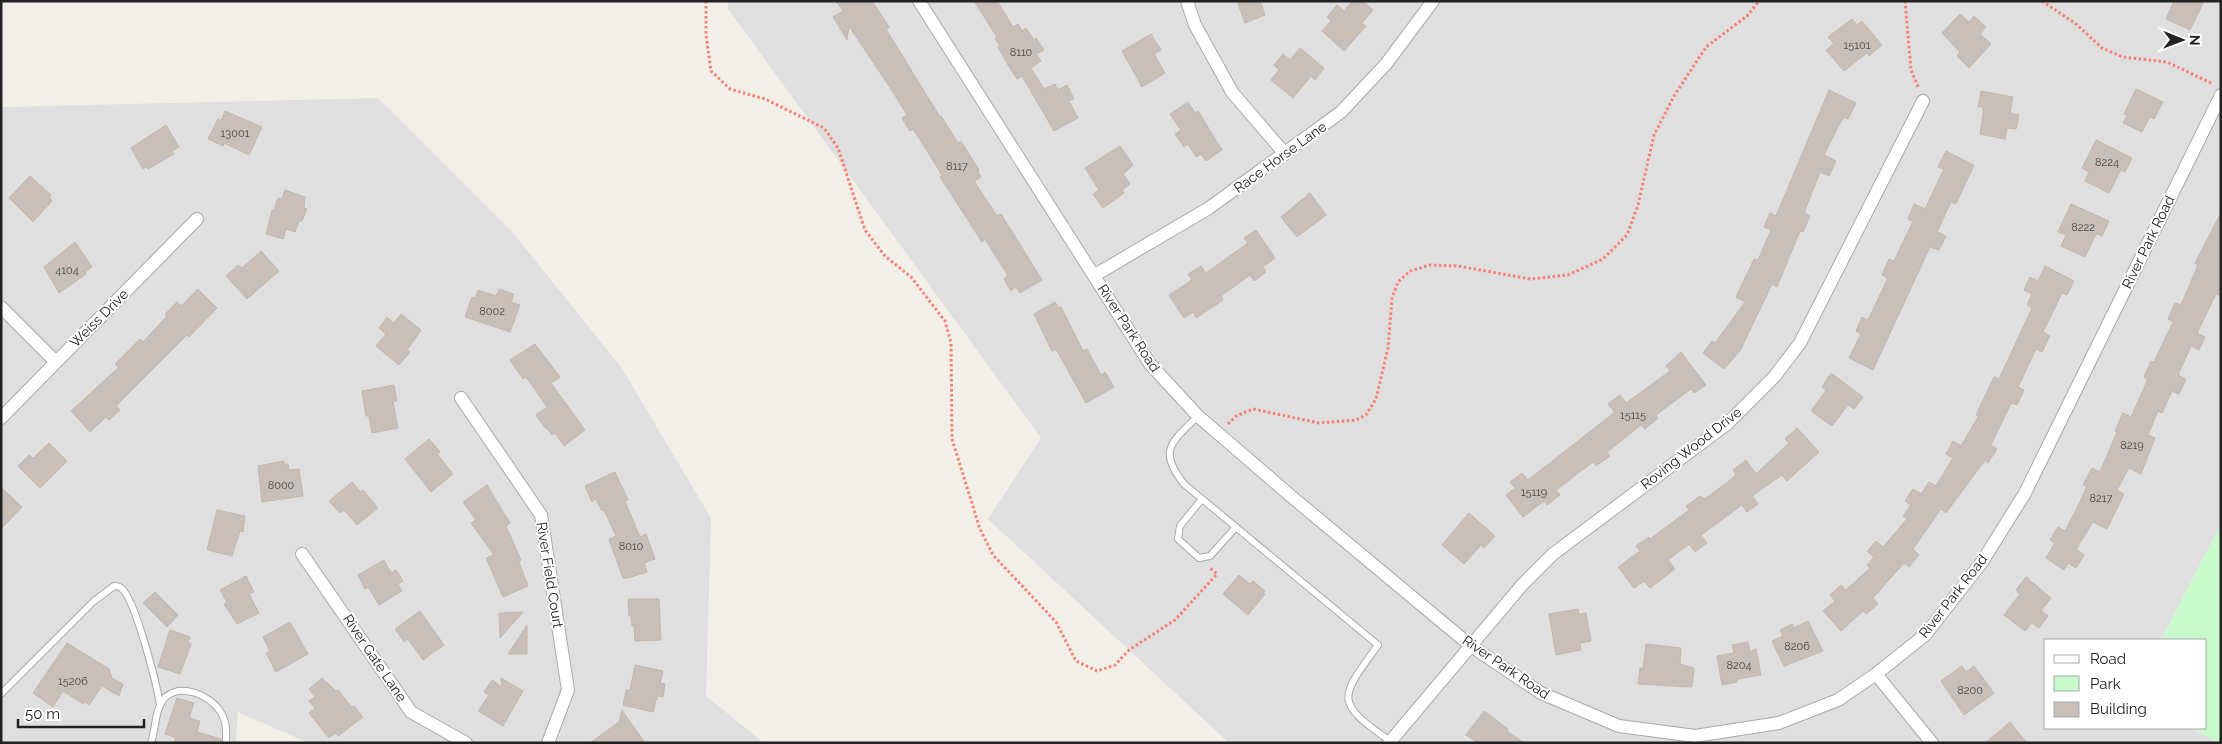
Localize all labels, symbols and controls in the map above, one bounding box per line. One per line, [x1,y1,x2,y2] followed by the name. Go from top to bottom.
[2157,15,2207,65] north arrow
[2187,35,2203,46] text: N
[1844,39,1871,52] house number: 15101
[1010,46,1033,59] house number: 8110
[1231,118,1329,196] street label: Race Horse Lane
[221,127,250,140] house number: 13001
[2095,156,2119,169] house number: 8224
[946,160,968,173] house number: 8117
[2119,193,2177,291] street label: River Park Road
[2071,221,2095,234] house number: 8222
[55,264,79,277] house number: 4104
[1095,281,1163,375] street label: River Park Road
[67,286,131,350] street label: Weiss Drive
[479,305,505,318] house number: 8002
[1637,404,1745,492] street label: Roving Wood Drive
[1620,409,1646,422] house number: 15115
[2120,439,2144,452] house number: 8219
[268,479,295,492] house number: 8000
[1521,486,1547,499] house number: 15119
[2090,492,2113,505] house number: 8217
[534,521,566,629] street label: River Field Court
[619,540,644,553] house number: 8010
[1915,551,1991,641] street label: River Park Road
[340,611,410,705] street label: River Gate Lane
[1459,632,1553,702] street label: River Park Road
[2044,639,2207,729] legend
[1784,640,1810,653] house number: 8206
[2090,650,2126,668] text: Road
[1727,659,1752,672] house number: 8204
[58,675,88,688] house number: 15206
[2090,675,2121,693] text: Park
[1957,684,1983,697] house number: 8200
[18,696,144,728] scale bar
[2090,700,2147,718] text: Building
[25,705,60,723] text: 50 m

